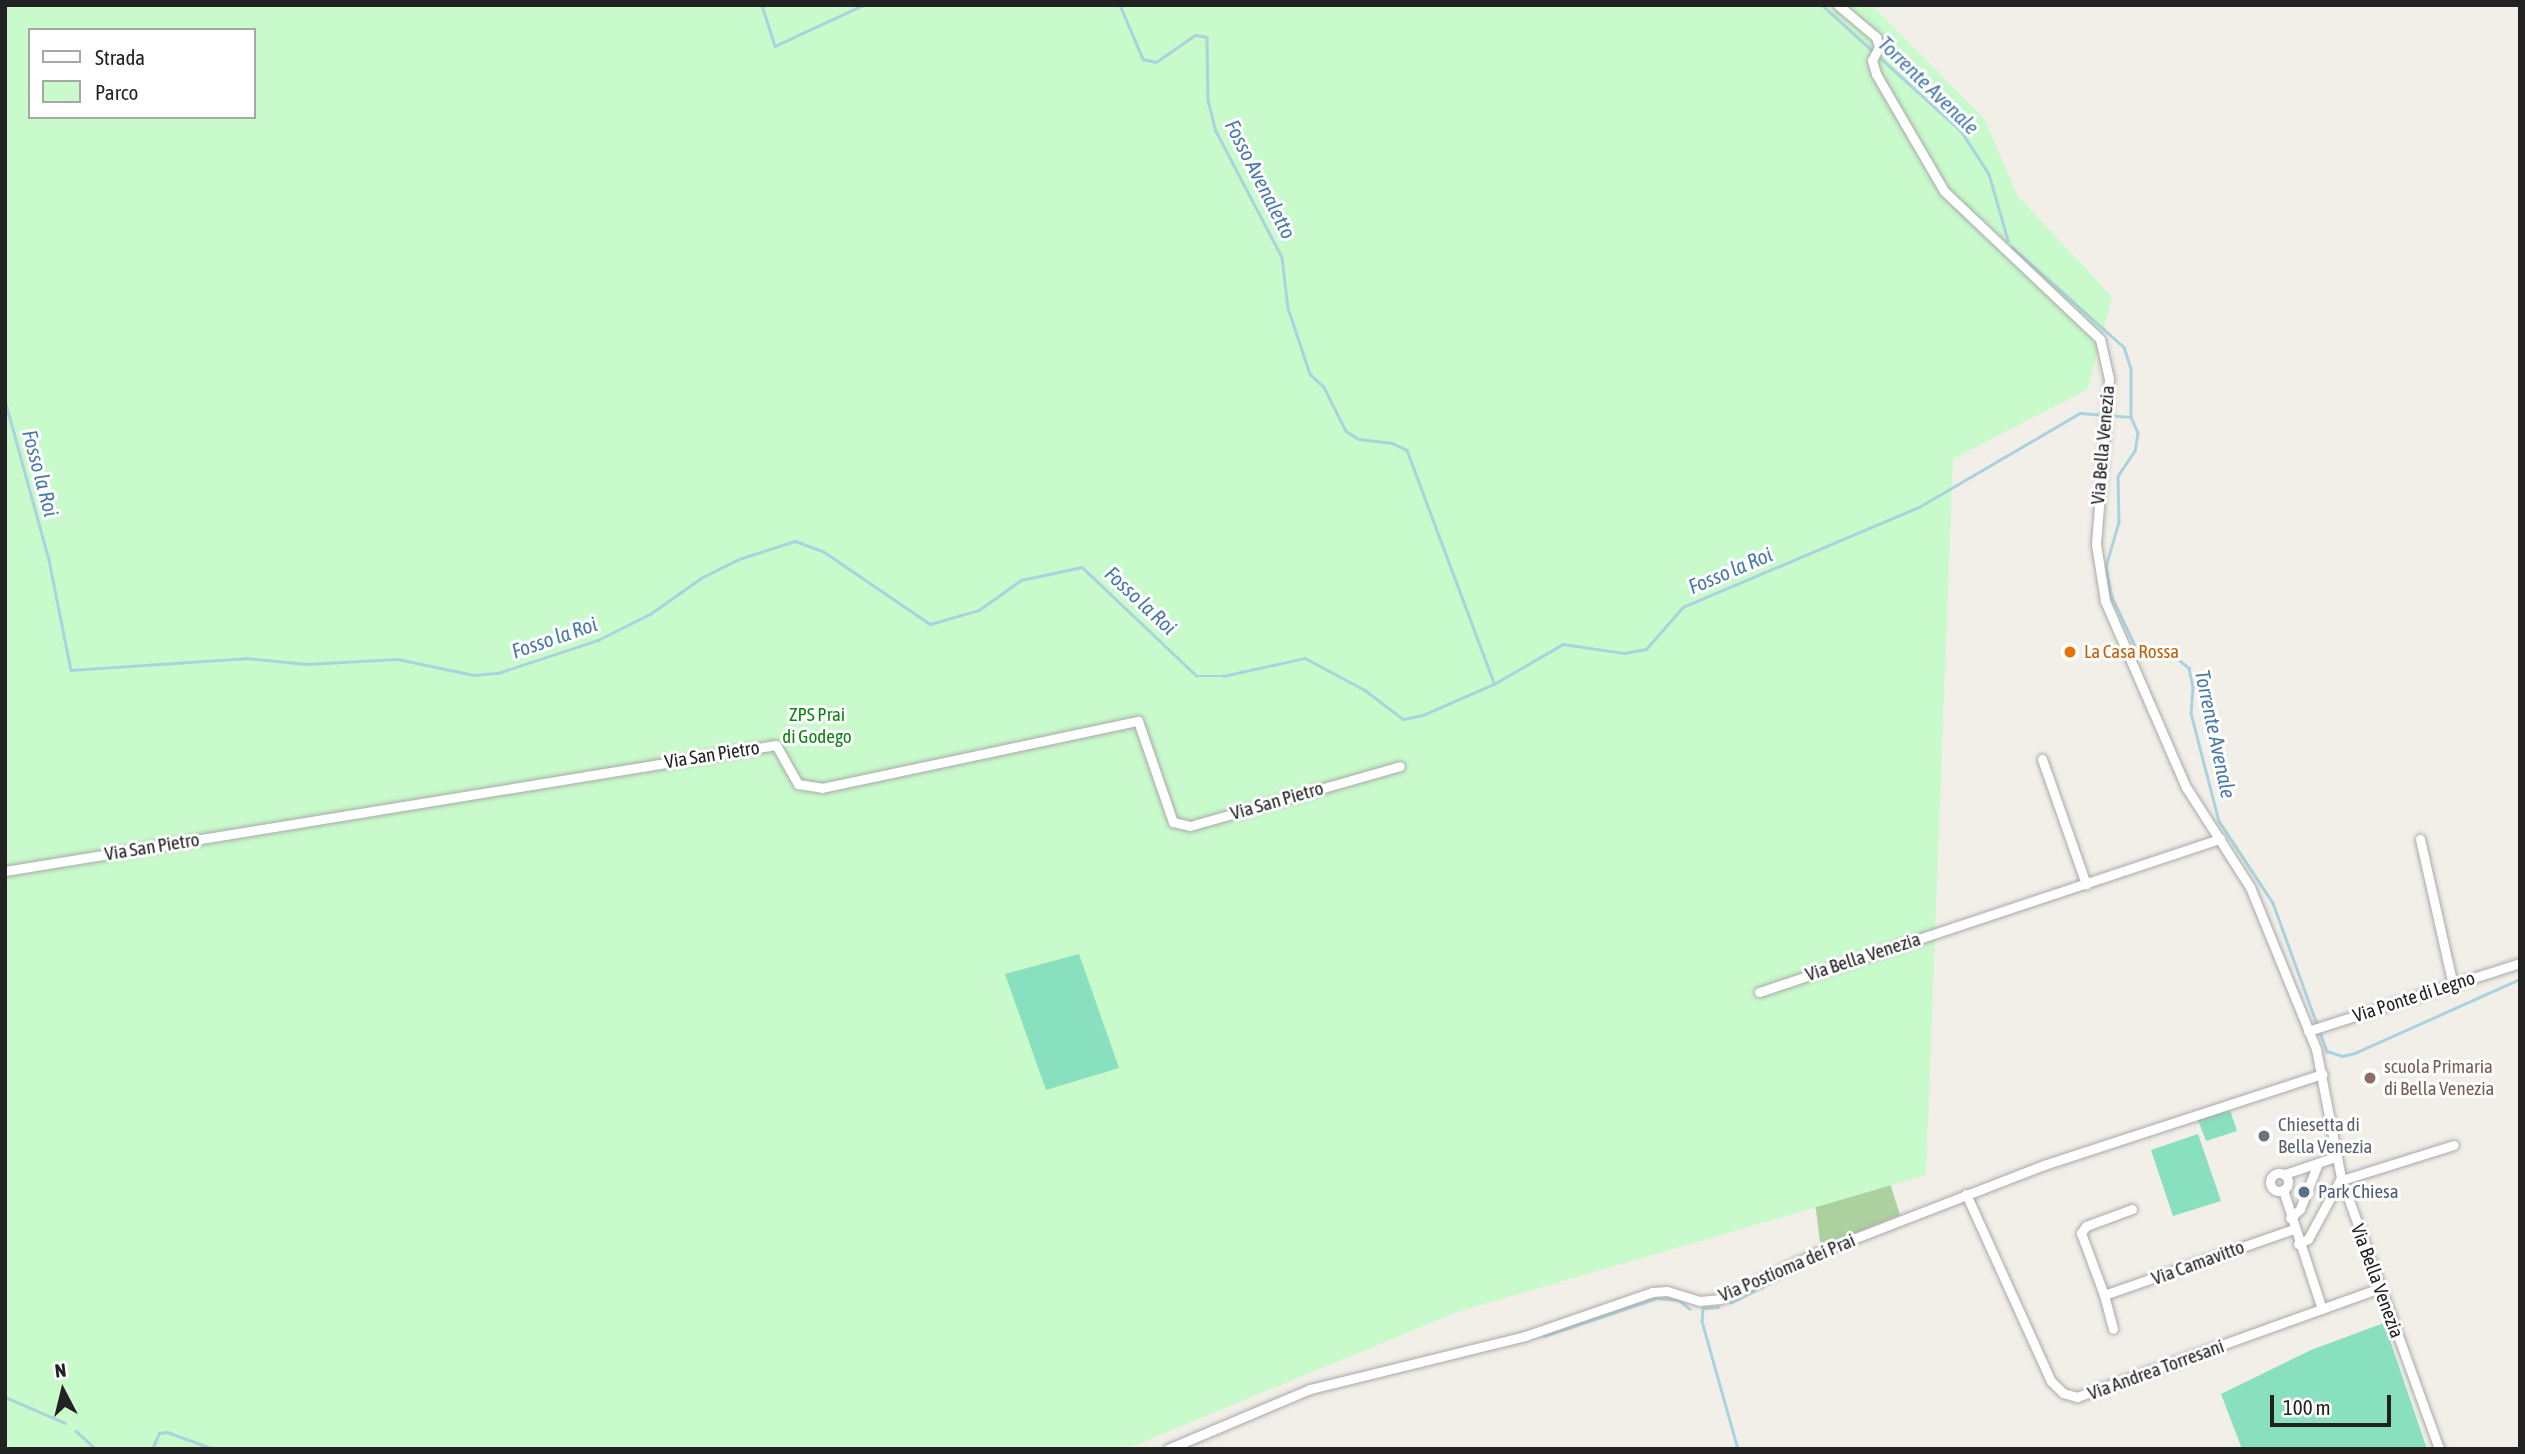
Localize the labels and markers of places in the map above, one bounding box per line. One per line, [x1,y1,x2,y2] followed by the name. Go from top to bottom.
[2084,641,2179,663] place label: La Casa Rossa
[2062,644,2078,660] marker: La Casa Rossa
[2384,1056,2494,1100] place label: scuola Primaria di Bella Venezia
[2362,1070,2378,1086] marker: scuola Primaria di Bella Venezia
[2278,1114,2372,1158] place label: Chiesetta di Bella Venezia
[2256,1128,2272,1144] marker: Chiesetta di Bella Venezia
[2318,1181,2399,1203] place label: Park Chiesa
[2296,1184,2312,1200] marker: Park Chiesa

